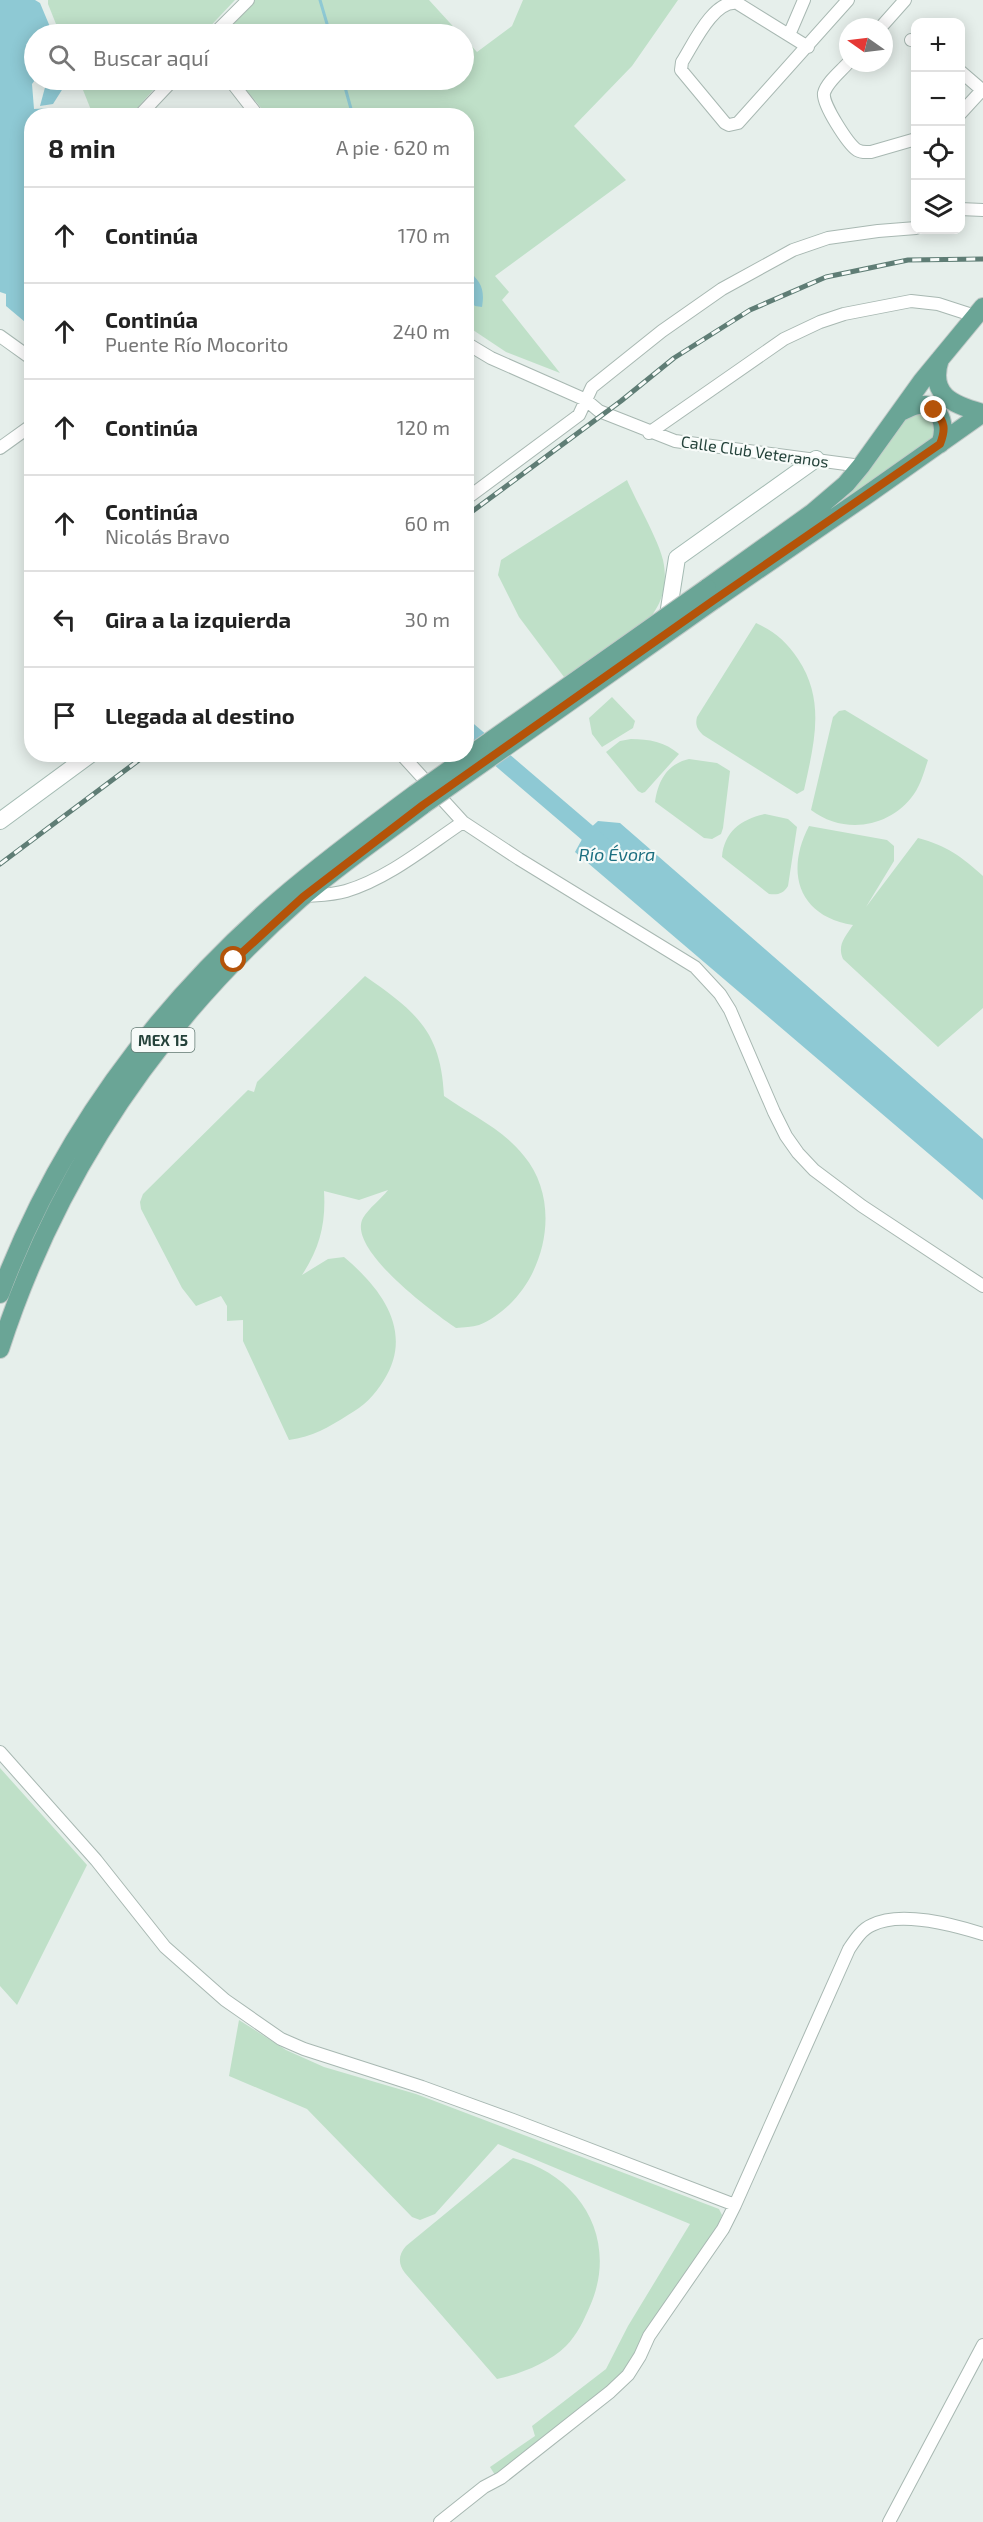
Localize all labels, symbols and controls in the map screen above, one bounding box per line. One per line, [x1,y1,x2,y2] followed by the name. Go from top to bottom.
[839,18,893,72] north arrow
[911,18,965,234] map controls
[911,18,965,72] button: +
[24,24,474,90] search box
[45,41,78,74] icon: search
[93,44,209,70] text: Buscar aquí
[911,72,965,126] button: −
[911,126,965,180] button: locate
[48,132,116,163] text: 8 min
[336,135,450,159] text: A pie · 620 m
[911,180,965,234] button: layers
[48,219,81,252] icon: ahead
[105,222,198,248] text: Continúa
[398,223,450,247] text: 170 m
[105,306,198,332] text: Continúa
[48,315,81,348] icon: ahead
[392,319,450,343] text: 240 m
[105,332,288,356] text: Puente Río Mocorito
[920,396,946,422] route end
[48,411,81,444] icon: ahead
[105,414,198,440] text: Continúa
[397,415,450,439] text: 120 m
[680,431,830,471] street label: Calle Club Veteranos
[105,498,198,524] text: Continúa
[48,507,81,540] icon: ahead
[405,511,450,535] text: 60 m
[105,524,230,548] text: Nicolás Bravo
[48,603,81,636] icon: left
[105,606,291,632] text: Gira a la izquierda
[405,607,450,631] text: 30 m
[48,699,81,732] icon: arrive
[105,702,295,728] text: Llegada al destino
[579,843,655,865] water label: Río Évora
[220,946,246,972] route start
[132,1028,195,1052] road number: MEX 15

